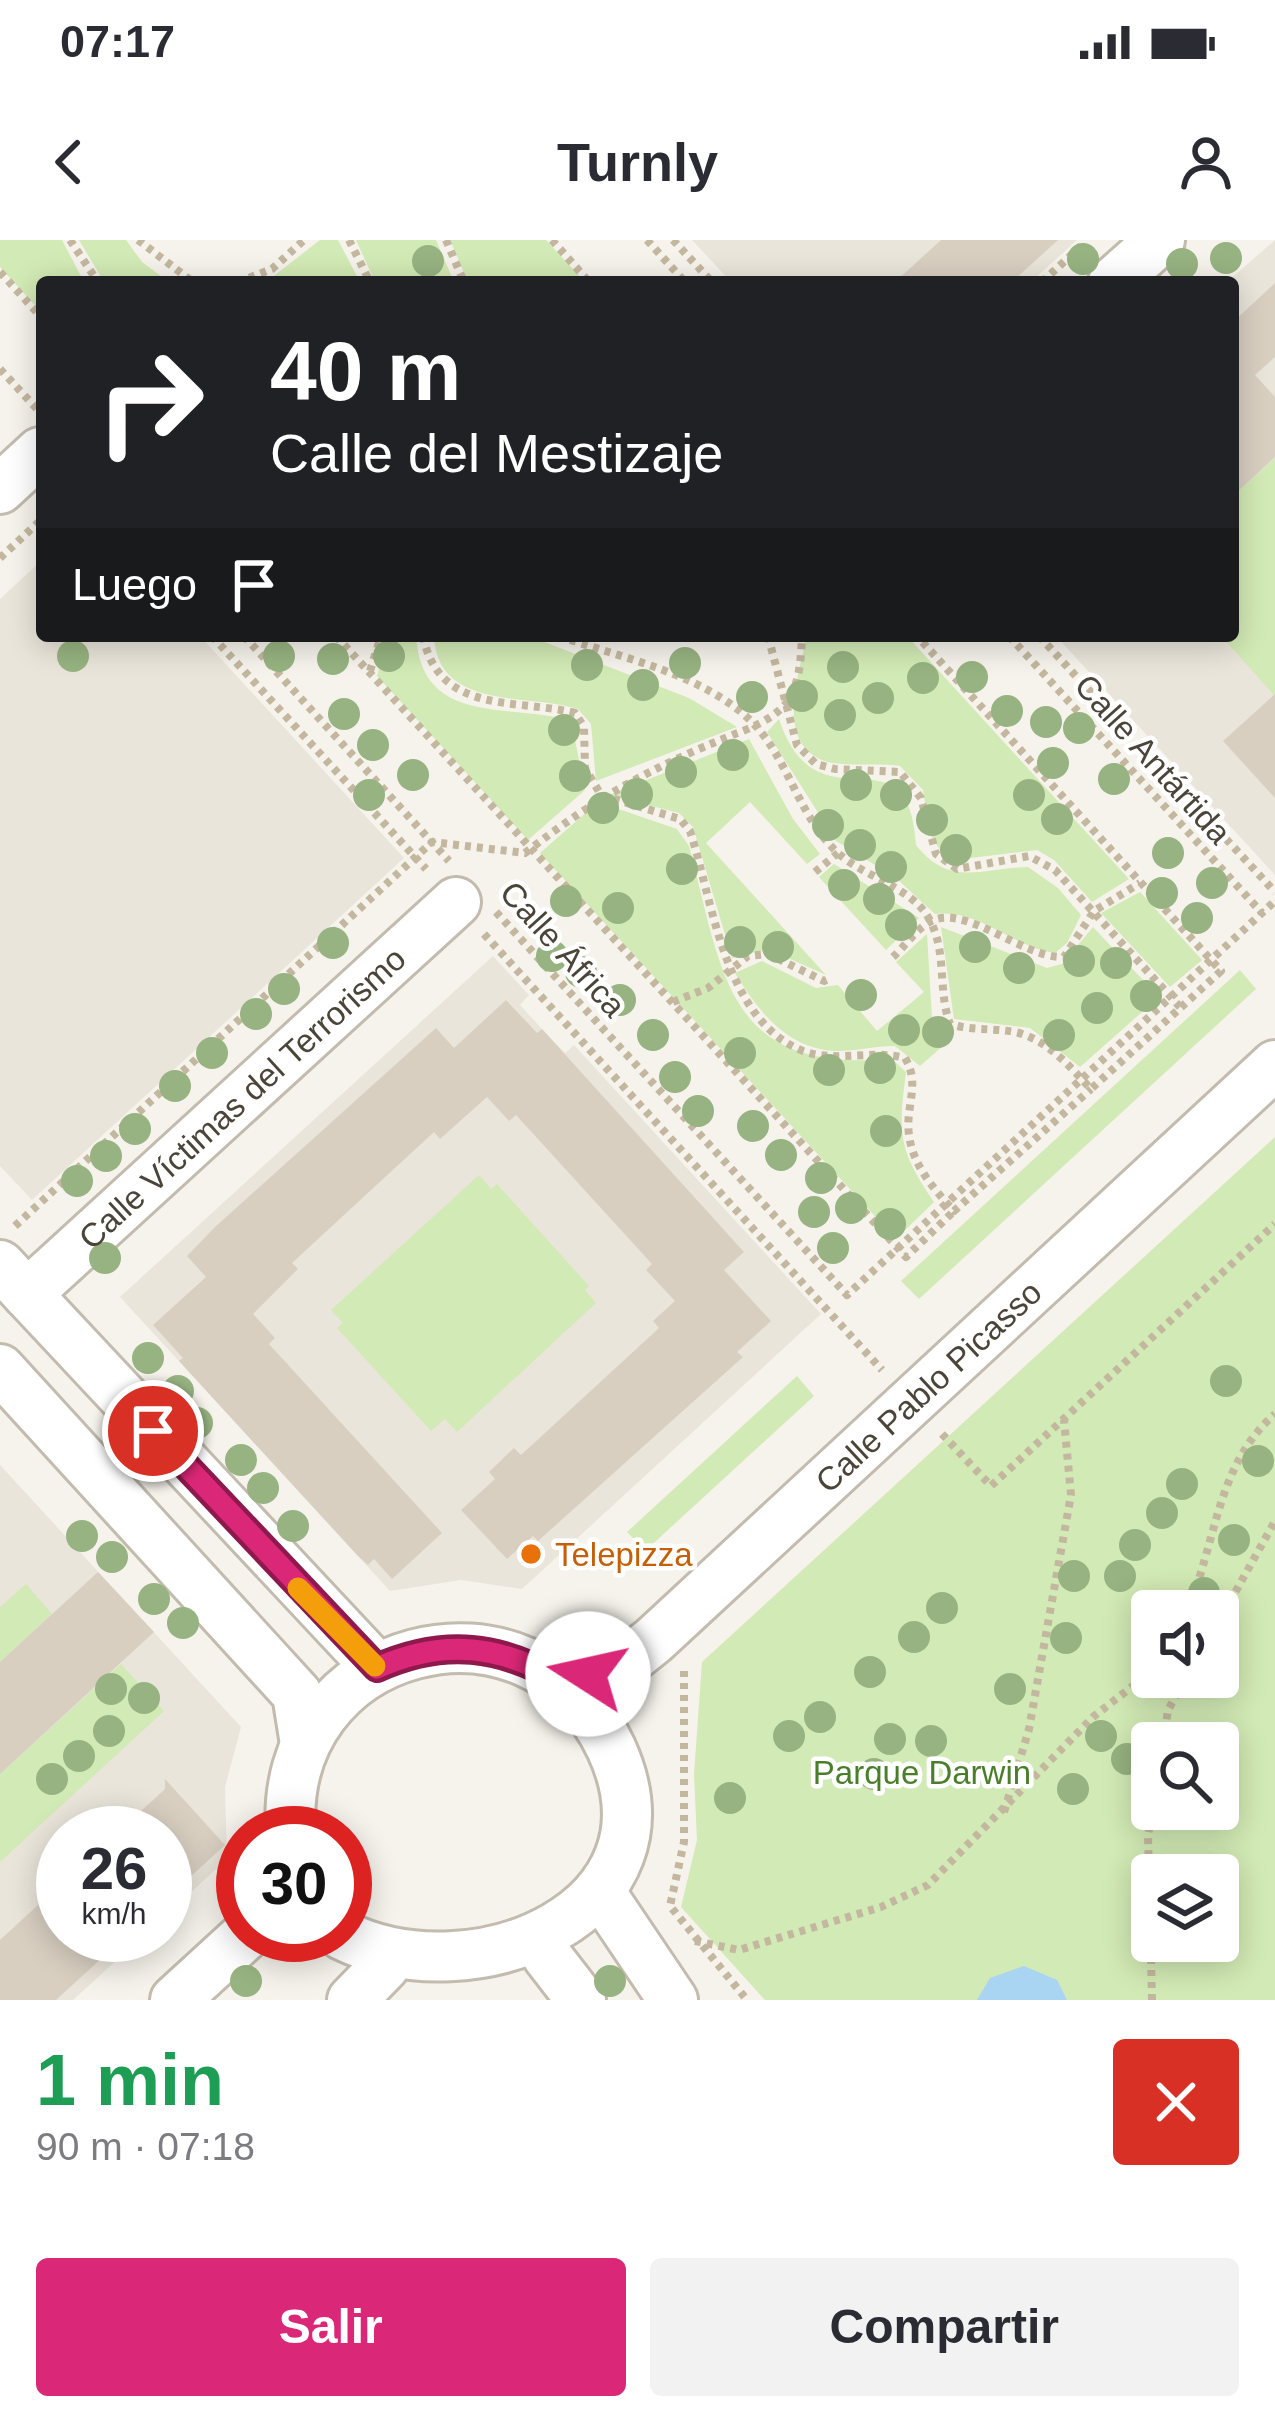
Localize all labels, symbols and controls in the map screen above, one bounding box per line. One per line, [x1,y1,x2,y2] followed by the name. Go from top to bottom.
[60,16,175,67] text: 07:17
[36,129,102,195] icon: back
[1173,129,1239,195] icon: person
[557,132,718,192] text: Turnly
[72,324,228,480] icon: right
[270,324,461,418] text: 40 m
[270,423,723,483] text: Calle del Mestizaje
[221,552,287,618] icon: arrive
[72,559,197,610] text: Luego
[1067,667,1239,852] street label: Calle Antártida
[493,874,634,1025] street label: Calle África
[71,939,413,1256] street label: Calle Víctimas del Terrorismo
[808,1273,1049,1499] street label: Calle Pablo Picasso
[102,1380,204,1482] pin
[120,1398,186,1464] icon: arrive
[555,1536,693,1573] place label: Telepizza
[518,1541,544,1567] marker: Telepizza
[1131,1590,1239,1962] map controls
[1131,1590,1239,1698] button: sound
[525,1611,651,1737] position arrow
[1131,1722,1239,1830] button: search
[813,1754,1031,1791] park label: Parque Darwin
[216,1806,372,1962] speed limit sign: 30
[81,1835,147,1902] text: 26
[1131,1854,1239,1962] button: layers
[81,1897,147,1930] text: km/h
[1113,2039,1239,2165] button: close
[36,2040,224,2120] text: 1 min
[36,2125,255,2168] text: 90 m · 07:18
[36,2258,626,2396] button: Salir
[650,2258,1239,2396] button: Compartir

